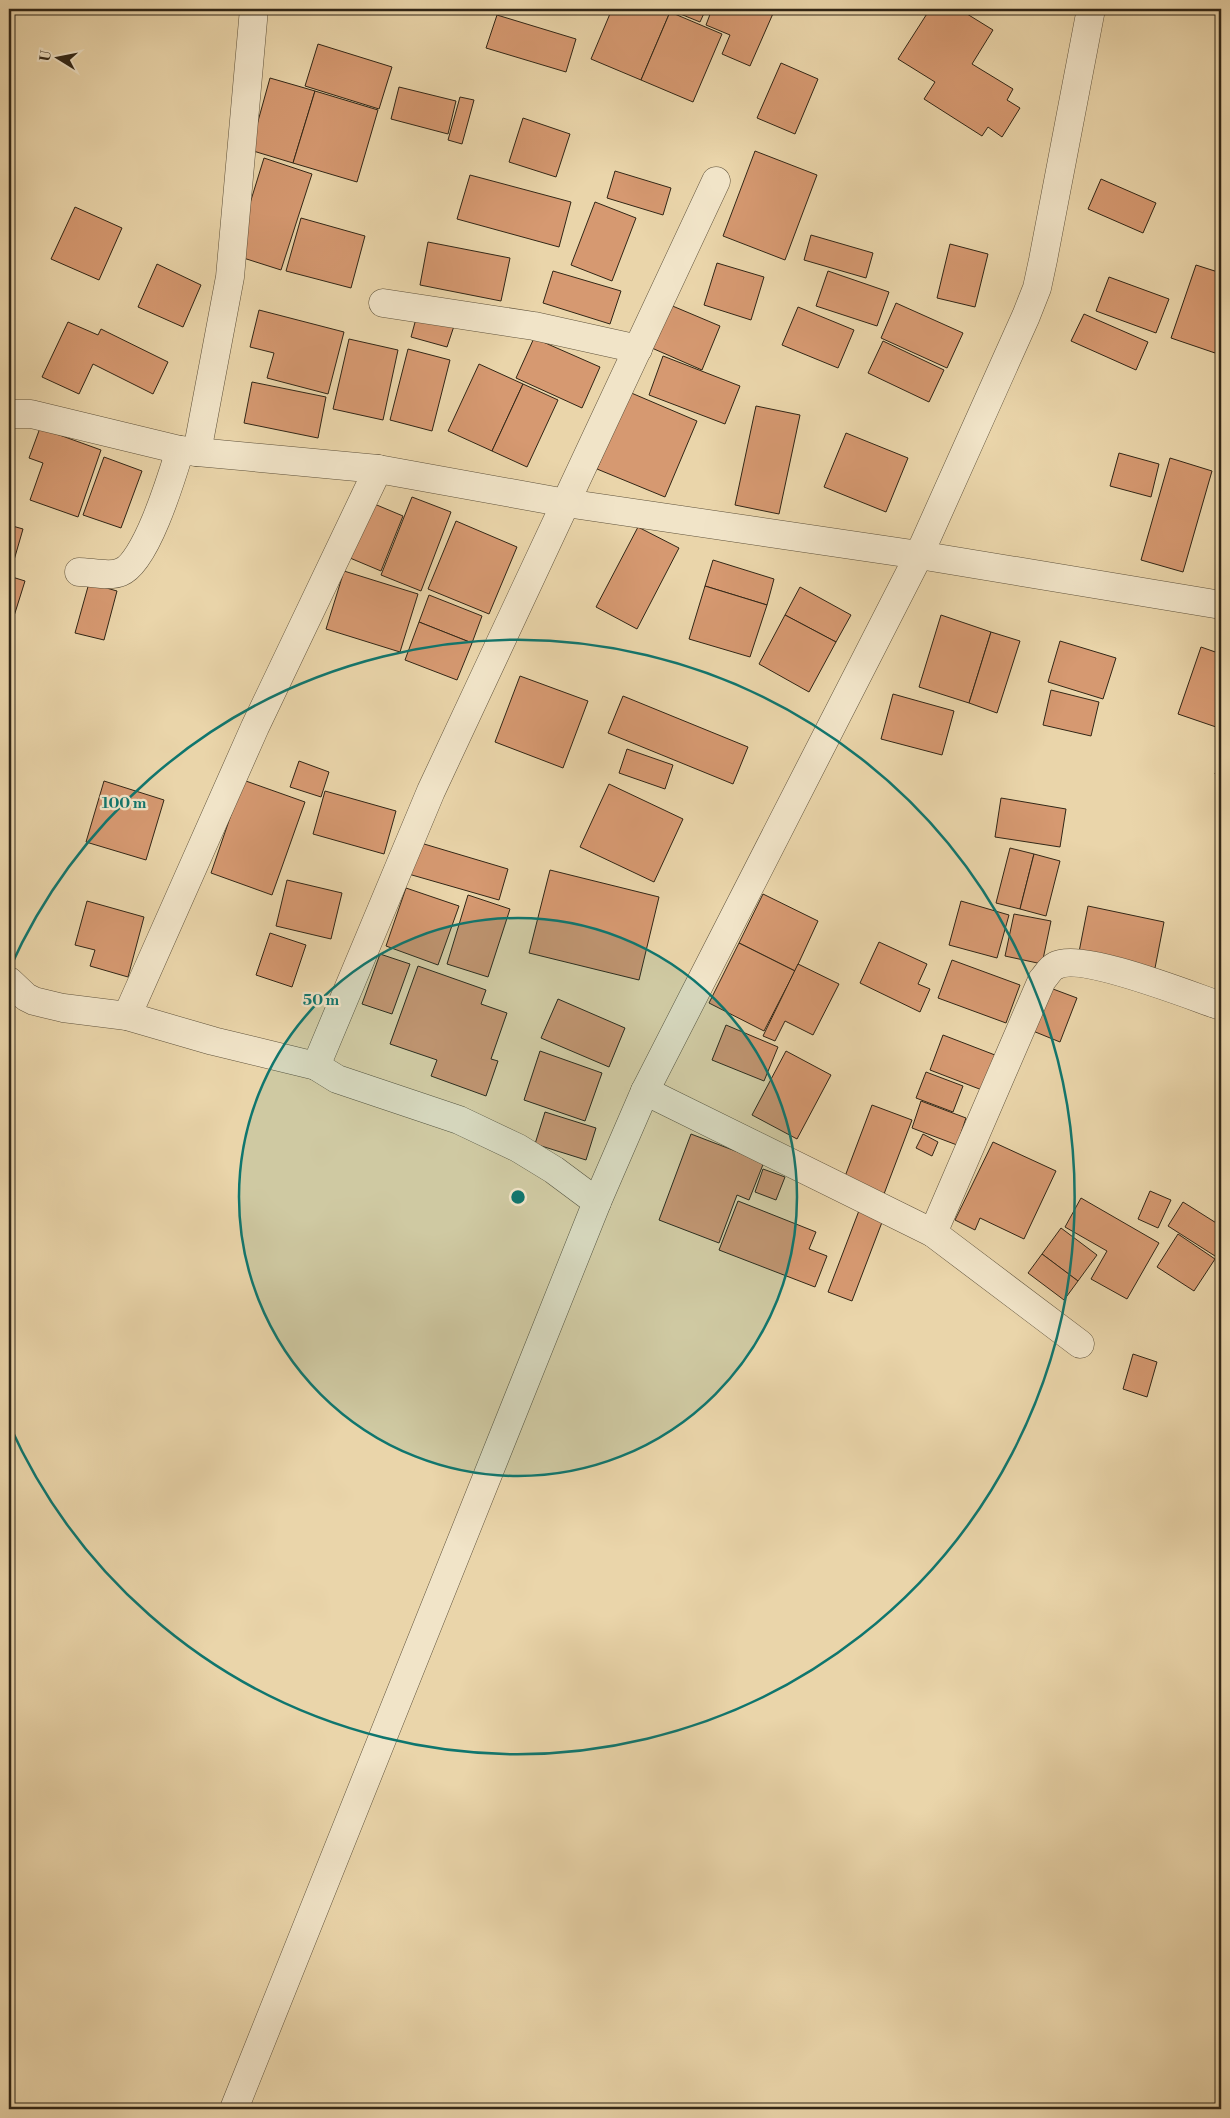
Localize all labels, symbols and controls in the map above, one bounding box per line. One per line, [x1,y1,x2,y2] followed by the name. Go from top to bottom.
[32,32,82,82] north arrow
[36,49,56,63] text: U
[102,794,147,813] text: 100 m
[303,991,339,1010] text: 50 m
[509,1188,527,1206] centre of rings

